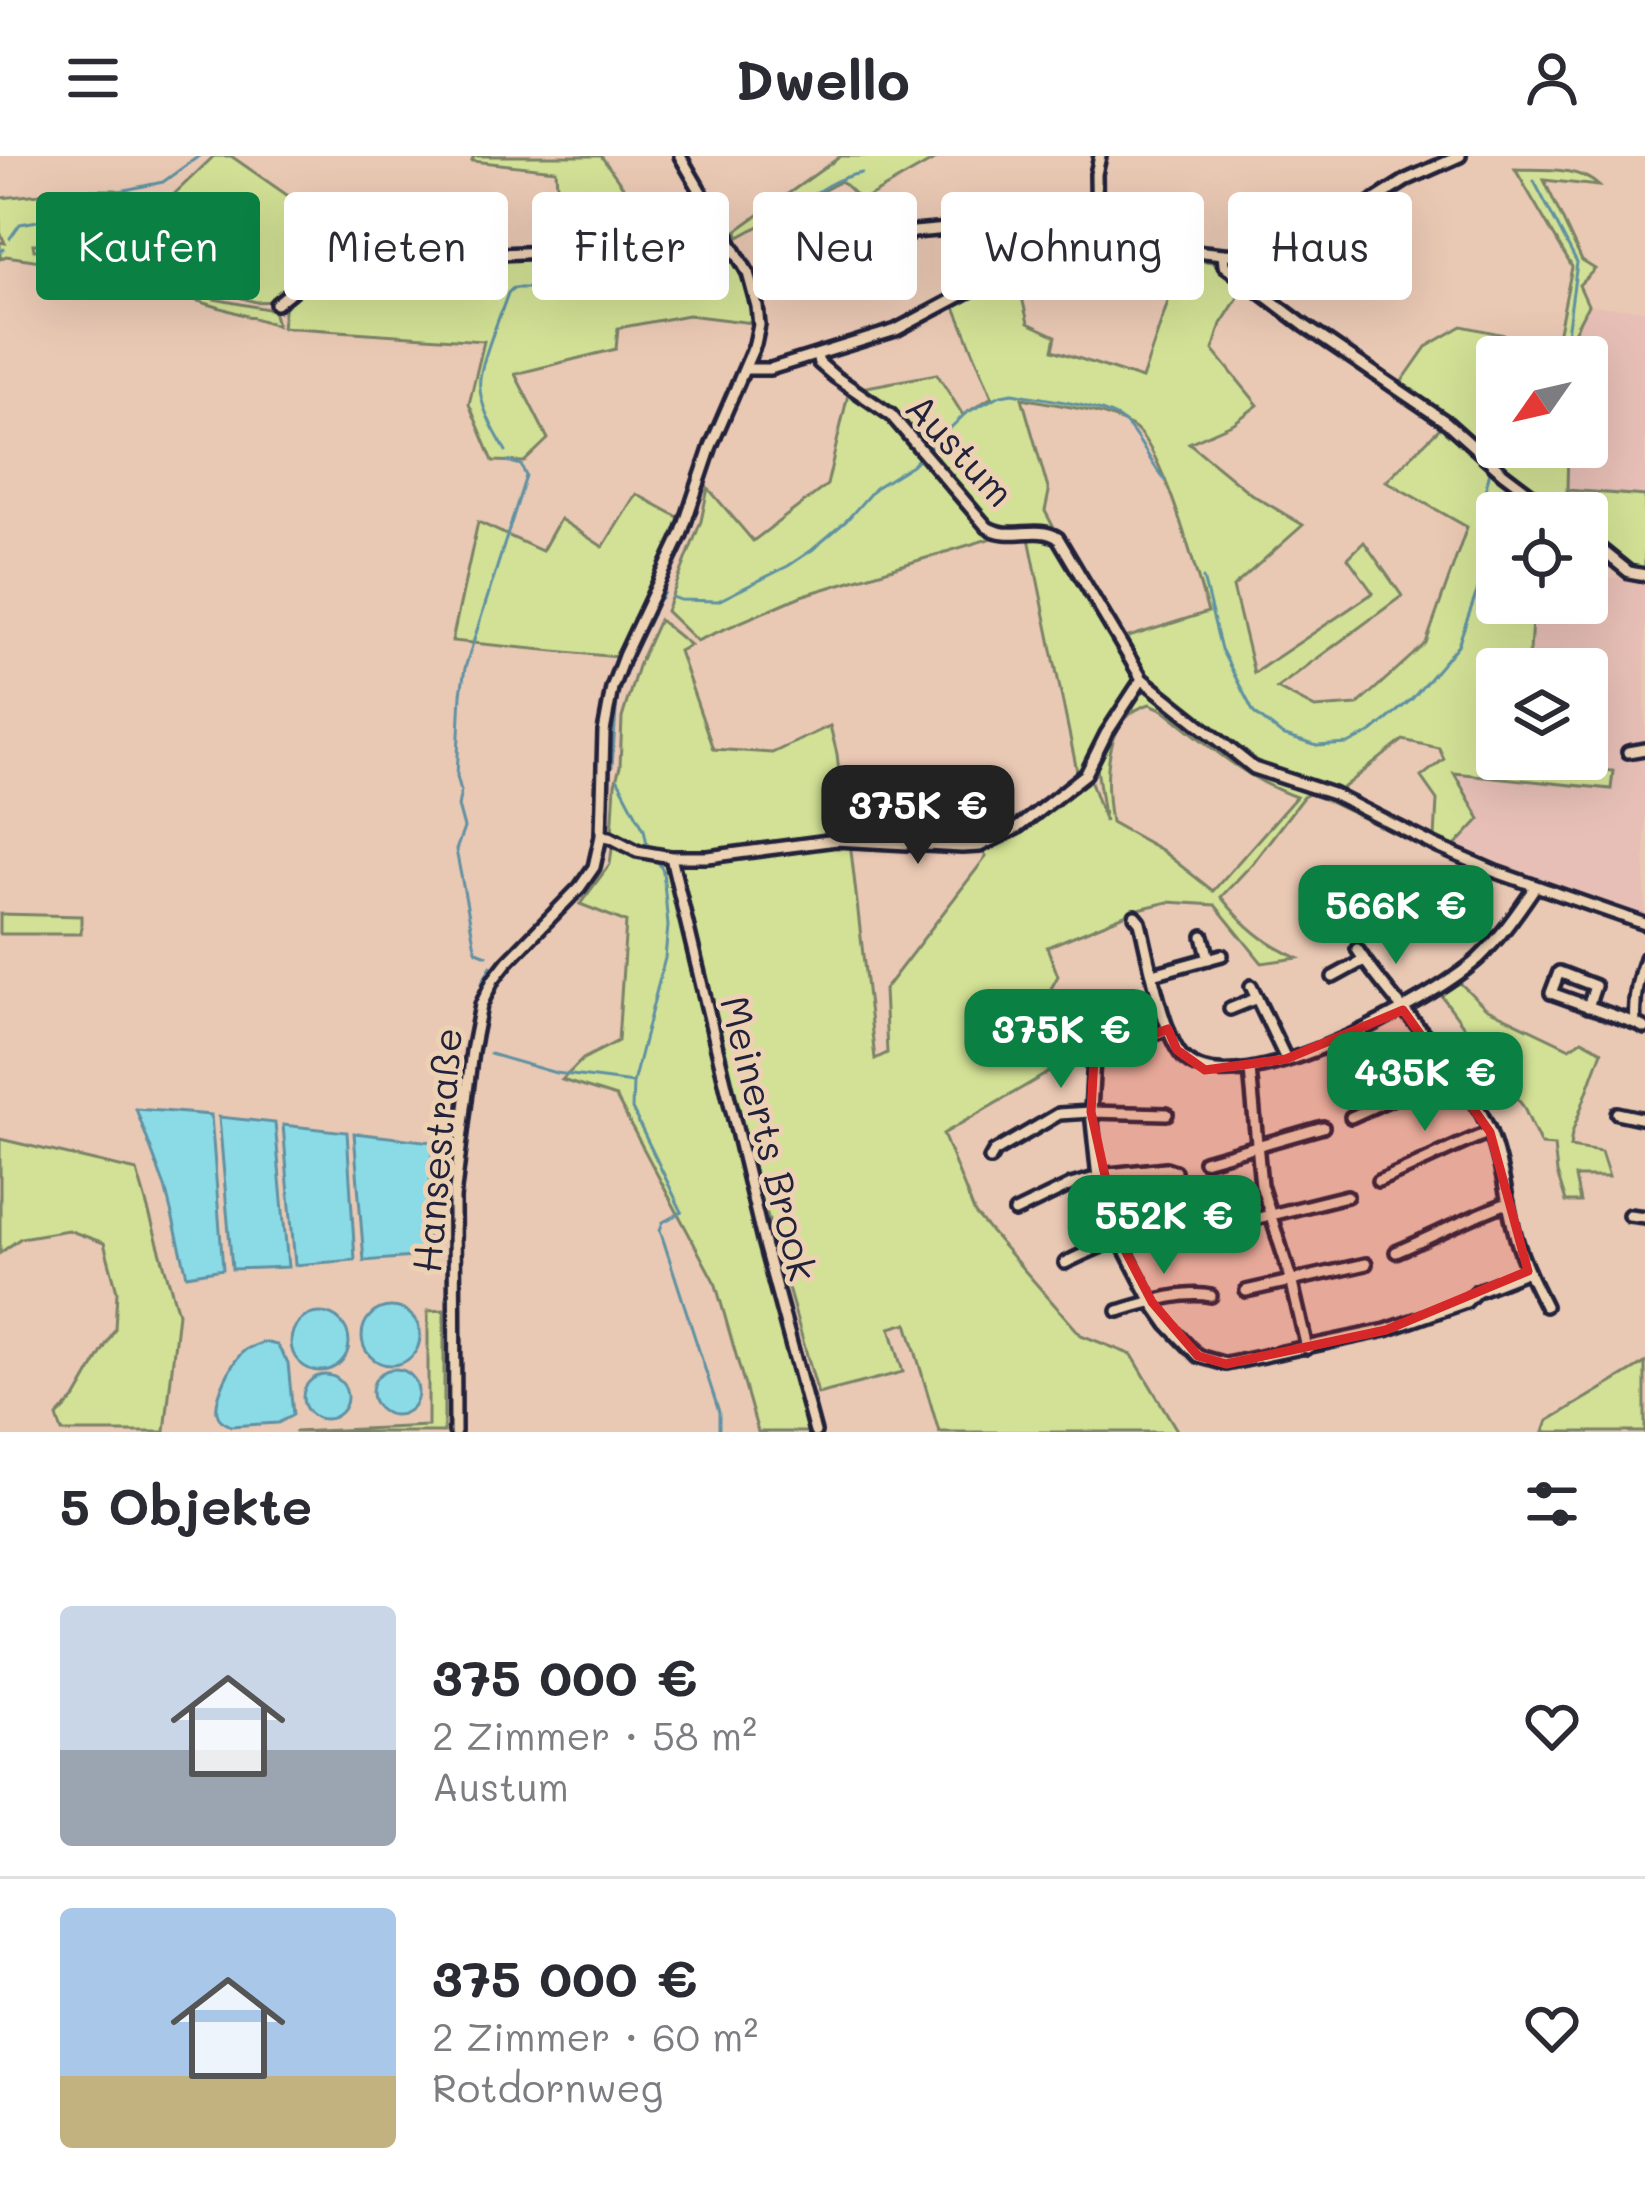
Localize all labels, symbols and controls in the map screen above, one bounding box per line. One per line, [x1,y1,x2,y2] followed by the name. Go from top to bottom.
[735,43,910,114] text: Dwello
[60,45,126,111] icon: menu
[1519,45,1585,111] icon: person
[36,192,260,300] chip: Kaufen
[284,192,508,300] chip: Mieten
[532,192,729,300] chip: Filter
[753,192,917,300] chip: Neu
[941,192,1204,300] chip: Wohnung
[1228,192,1412,300] chip: Haus
[1476,336,1608,468] north arrow
[1476,336,1608,780] map controls
[896,382,1026,516] street label: Austum
[1476,492,1608,624] button: locate
[1476,648,1608,780] button: layers
[820,765,1016,867] pin: 375K €
[848,778,988,829] text: 375K €
[1298,865,1494,967] pin: 566K €
[1325,878,1467,929] text: 566K €
[963,989,1159,1091] pin: 375K €
[710,990,830,1286] street label: Meinerts Brook
[991,1002,1131,1053] text: 375K €
[400,1025,472,1275] street label: Hansestraße
[1327,1032,1523,1134] pin: 435K €
[1354,1045,1496,1096] text: 435K €
[1066,1175,1262,1277] pin: 552K €
[1095,1188,1233,1239] text: 552K €
[60,1471,312,1538] text: 5 Objekte
[1519,1471,1585,1537] icon: filters
[432,1642,697,1709] text: 375 000 €
[156,1654,300,1798] icon: home
[1519,1693,1585,1759] icon: heart
[432,1709,757,1760] text: 2 Zimmer · 58 m²
[432,1760,569,1811] text: Austum
[432,1943,697,2010] text: 375 000 €
[156,1956,300,2100] icon: home
[1519,1995,1585,2061] icon: heart
[432,2010,758,2061] text: 2 Zimmer · 60 m²
[432,2061,663,2112] text: Rotdornweg

